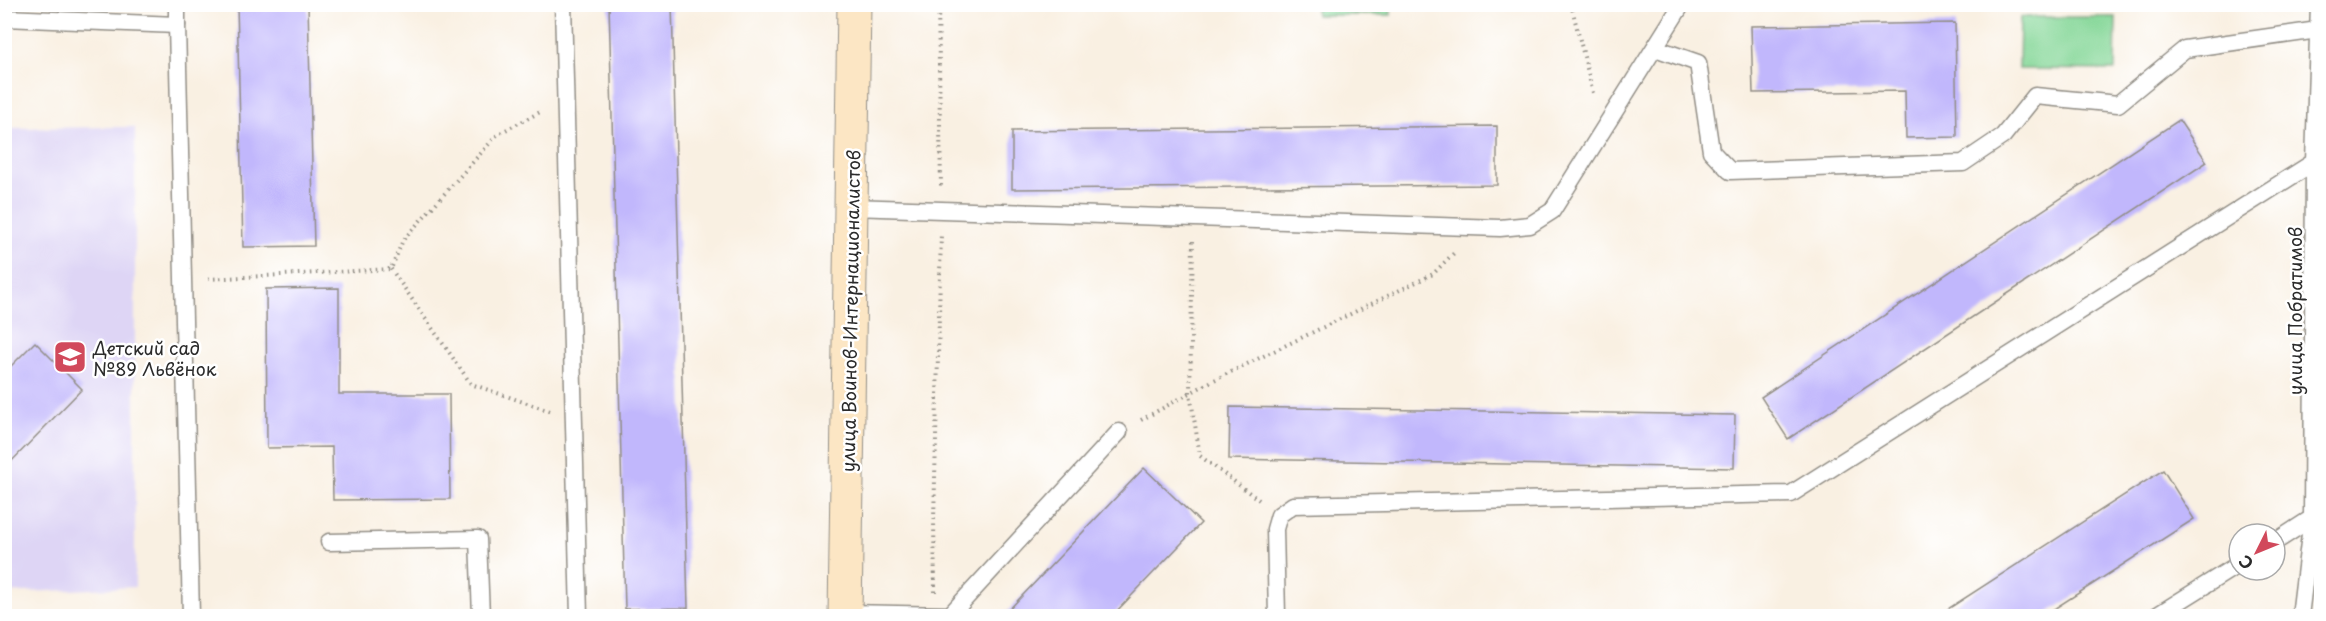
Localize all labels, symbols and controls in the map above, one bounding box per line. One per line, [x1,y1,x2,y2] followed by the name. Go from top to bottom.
[834,150,866,472] street label: улица Воинов-Интернационалистов
[2281,227,2308,395] street label: улица Побратимов
[92,334,217,382] place label: Детский сад №89 Львёнок
[52,339,88,375] school or university icon: Детский сад №89 Львёнок
[2227,522,2287,582] north arrow
[2232,550,2258,576] text: С

